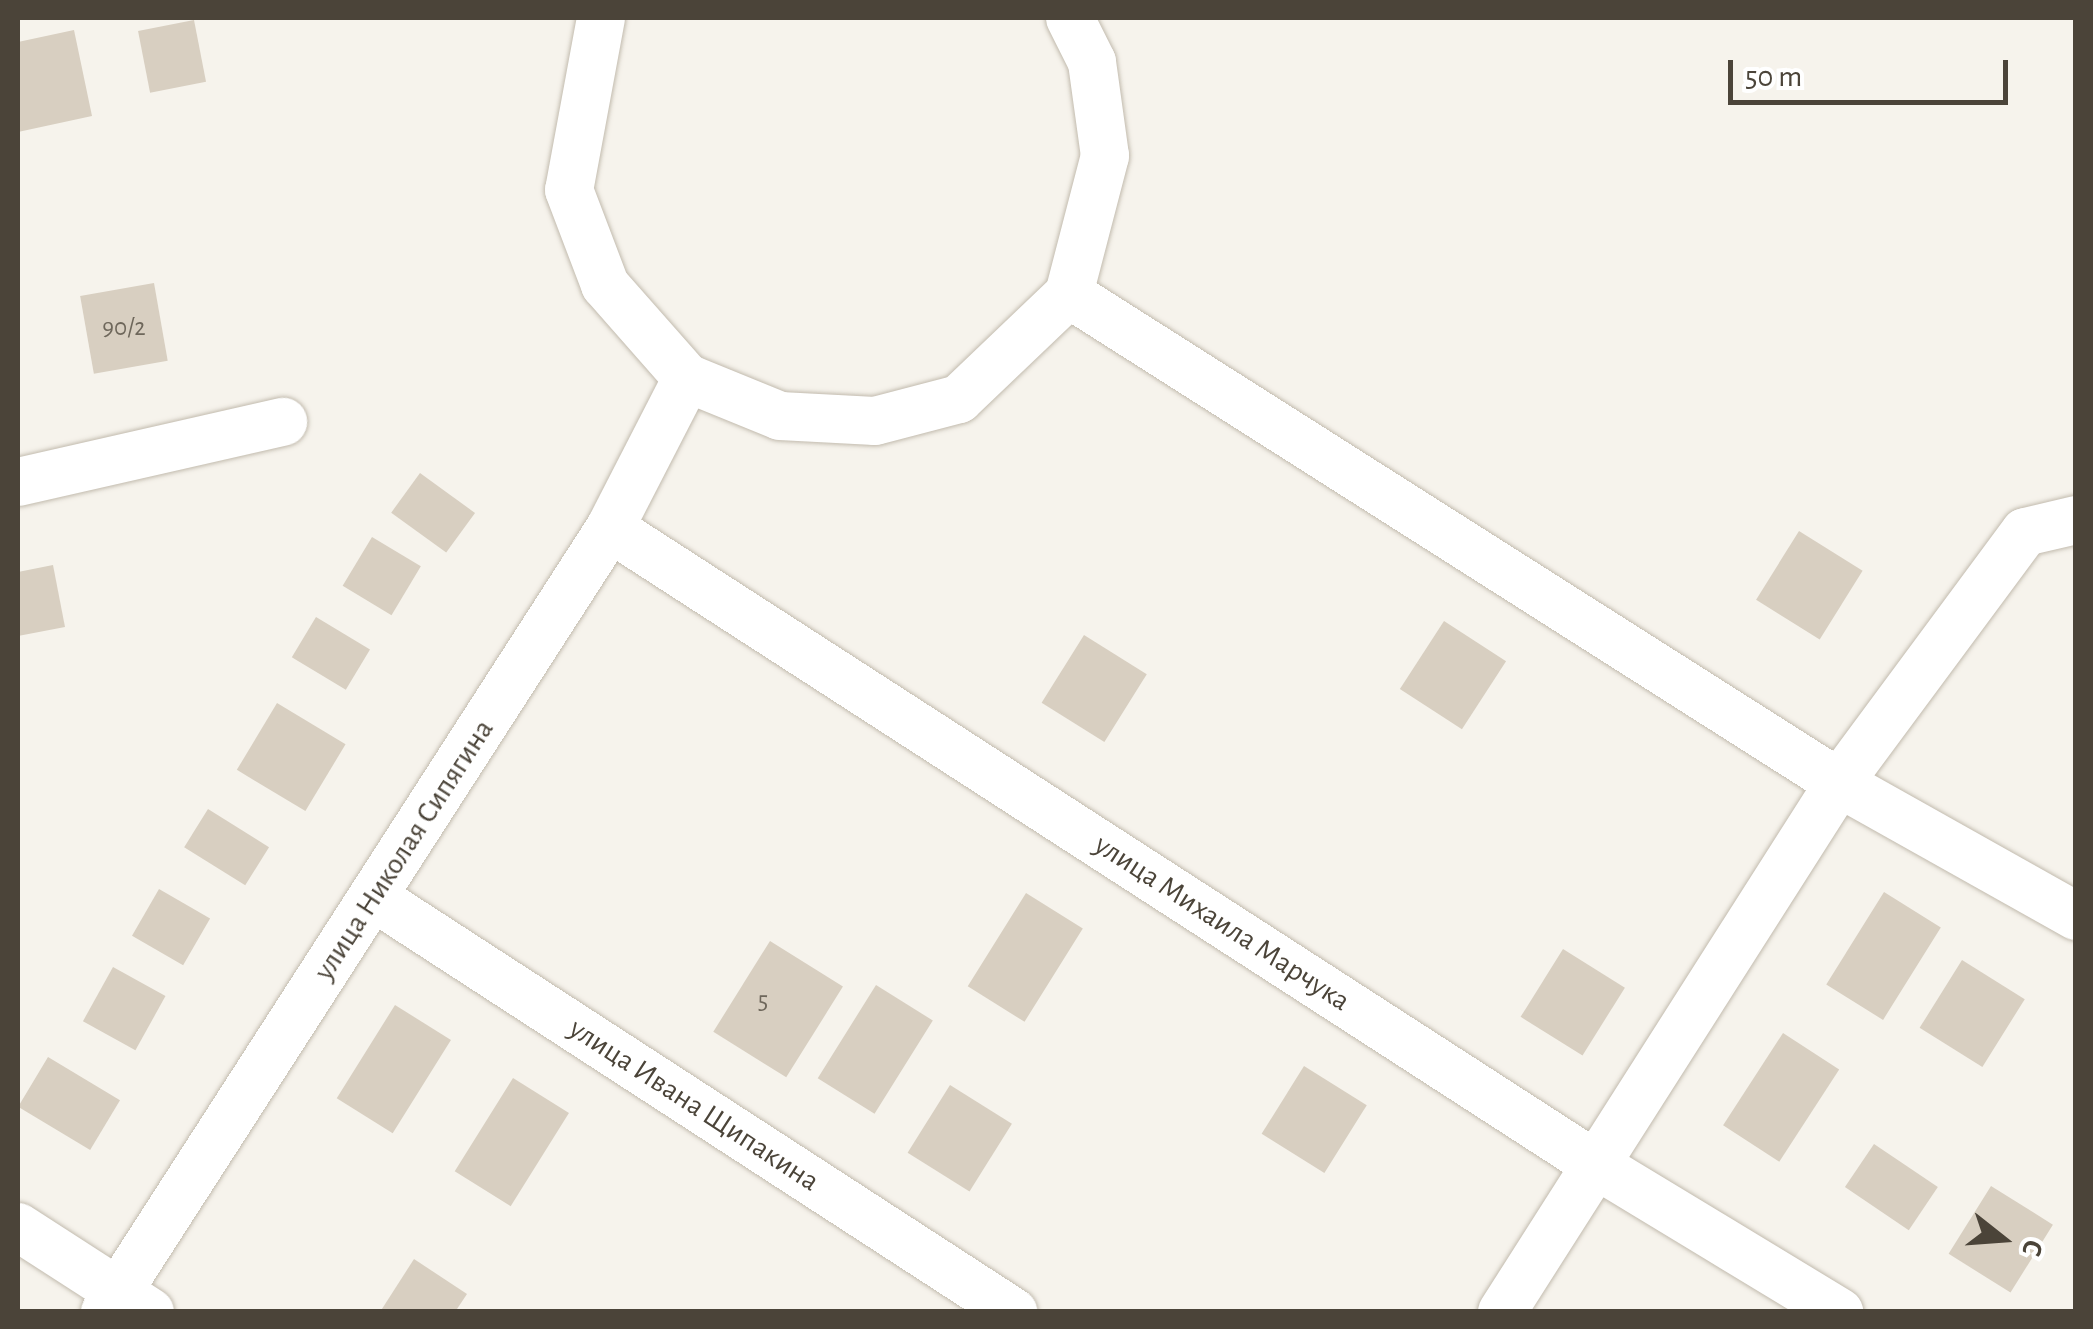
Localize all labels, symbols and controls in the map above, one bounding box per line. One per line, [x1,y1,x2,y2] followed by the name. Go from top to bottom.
[1733,40,2013,102] scale bar
[1745,62,1802,92] text: 50 m
[102,313,146,343] house number: 90/2
[306,713,502,987] street label: улица Николая Сипягина
[1087,827,1357,1019] street label: улица Михаила Марчука
[758,986,768,1016] house number: 5
[562,1011,826,1199] street label: улица Ивана Щипакина
[1953,1189,2053,1289] north arrow
[2016,1236,2047,1259] text: С

